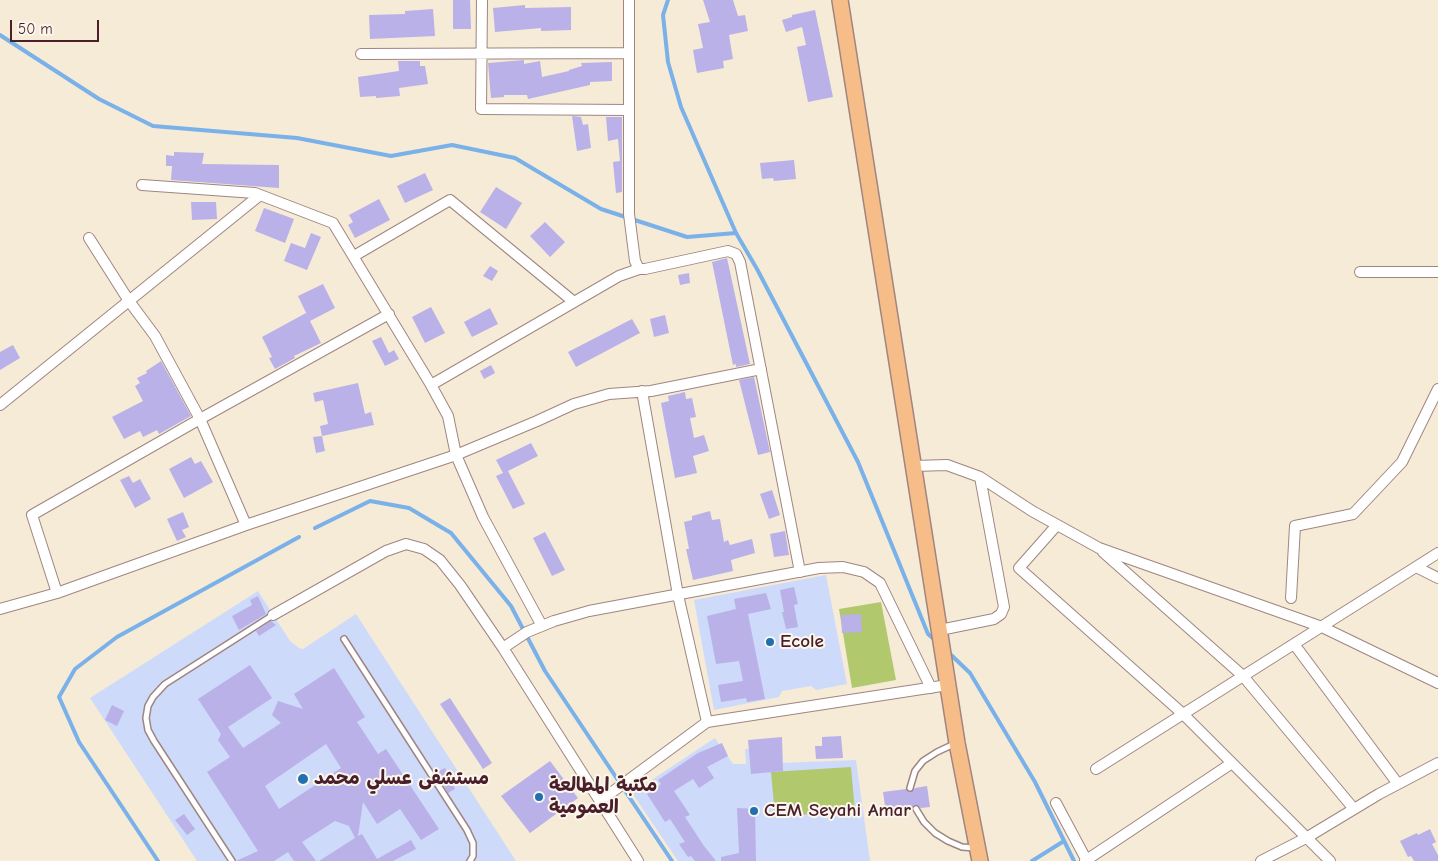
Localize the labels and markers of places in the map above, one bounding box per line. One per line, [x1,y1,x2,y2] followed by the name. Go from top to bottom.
[780,631,824,653] place label: Ecole
[764,636,776,648] marker: Ecole
[314,768,489,790] place label: مستشفى عسلي محمد
[296,772,310,786] marker: مستشفى عسلي محمد
[549,775,657,819] place label: مكتبة المطالعة العمومية
[533,791,545,803] marker: مكتبة المطالعة العمومية
[764,800,911,822] place label: CEM Seyahi Amar
[748,805,760,817] marker: CEM Seyahi Amar

